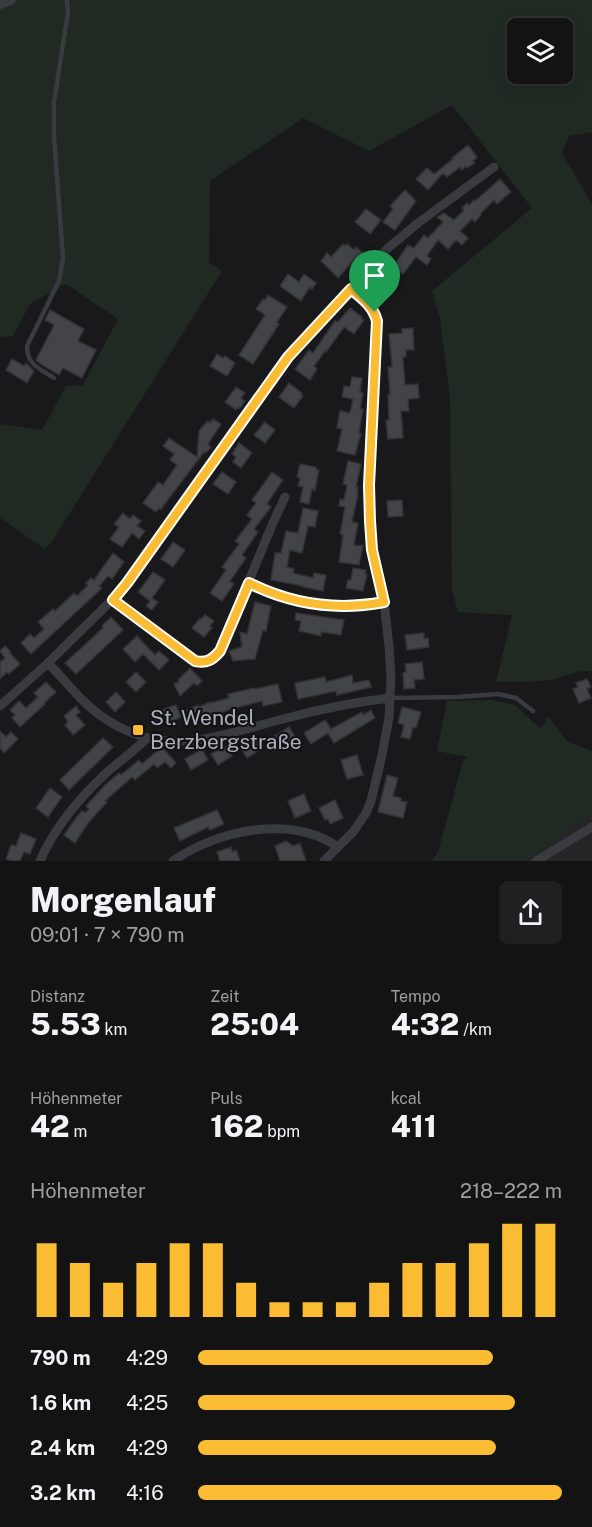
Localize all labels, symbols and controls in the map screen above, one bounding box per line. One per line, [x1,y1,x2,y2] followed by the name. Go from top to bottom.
[507,18,573,84] map controls
[507,18,573,84] button: layers
[349,250,400,312] pin
[358,259,391,292] icon: arrive
[150,705,302,754] place label: St. Wendel Berzbergstraße
[131,723,145,737] marker: St. Wendel Berzbergstraße
[30,881,216,919] text: Morgenlauf
[499,881,562,944] button: share
[30,923,185,947] text: 09:01 · 7 × 790 m
[30,987,85,1006] text: Distanz
[210,987,240,1006] text: Zeit
[391,987,441,1006] text: Tempo
[30,1006,101,1042] text: 5.53
[210,1006,299,1042] text: 25:04
[391,1006,459,1042] text: 4:32
[101,1020,127,1039] text: km
[459,1020,492,1039] text: /km
[30,1089,123,1108] text: Höhenmeter
[210,1089,243,1108] text: Puls
[391,1089,422,1108] text: kcal
[30,1108,70,1144] text: 42
[210,1108,263,1144] text: 162
[391,1108,437,1144] text: 411
[70,1122,87,1141] text: m
[263,1122,300,1141] text: bpm
[30,1179,146,1203] text: Höhenmeter
[460,1179,562,1203] text: 218–222 m
[30,1346,91,1370] text: 790 m
[126,1346,168,1370] text: 4:29
[30,1391,91,1415] text: 1.6 km
[126,1391,168,1415] text: 4:25
[30,1436,95,1460] text: 2.4 km
[126,1436,168,1460] text: 4:29
[30,1481,96,1505] text: 3.2 km
[126,1481,164,1505] text: 4:16

